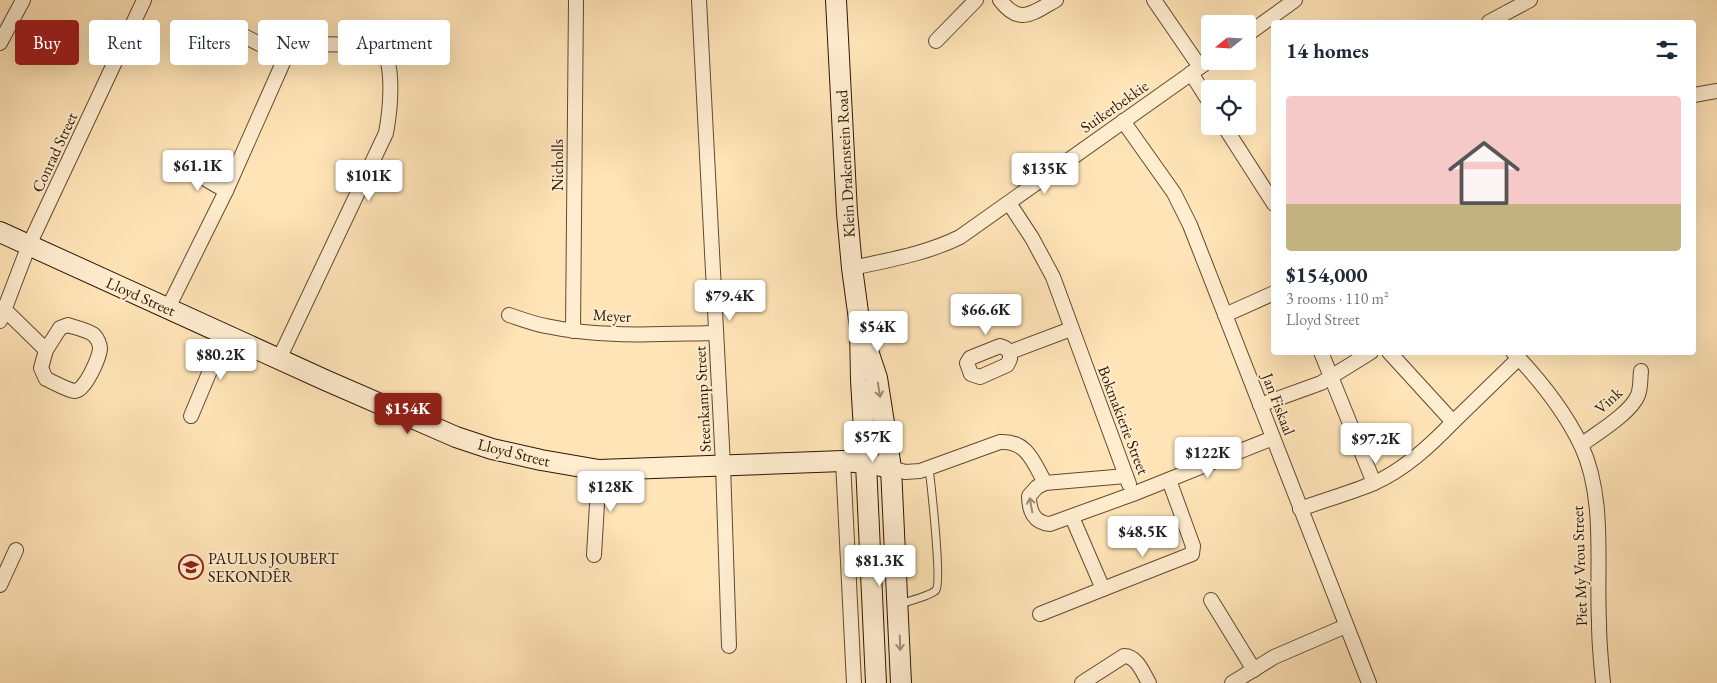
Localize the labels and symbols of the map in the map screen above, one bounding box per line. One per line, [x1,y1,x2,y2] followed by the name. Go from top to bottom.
[1201,15,1256,70] north arrow
[1076,75,1152,138] street label: Suikerbekkie
[831,89,860,238] street label: Klein Drakenstein Road
[27,109,82,196] street label: Conrad Street
[547,139,568,191] street label: Nicholls
[157,150,239,192] pin: $61.1K
[1010,152,1080,195] pin: $135K
[334,160,404,202] pin: $101K
[103,272,179,321] street label: Lloyd Street
[689,280,771,322] pin: $79.4K
[945,294,1027,336] pin: $66.6K
[592,304,632,327] street label: Meyer
[848,310,908,353] pin: $54K
[180,338,262,381] pin: $80.2K
[689,345,716,453] street label: Steenkamp Street
[1093,363,1154,478] street label: Bokmakierie Street
[1256,368,1300,438] street label: Jan Fiskaal
[874,382,884,398] one-way arrow
[1590,382,1627,418] street label: Vink
[373,392,443,435] pin: $154K
[843,420,903,463] pin: $57K
[1335,422,1417,465] pin: $97.2K
[476,433,552,472] street label: Lloyd Street
[1173,436,1243,479] pin: $122K
[576,470,646,513] pin: $128K
[1025,498,1035,514] one-way arrow
[1567,505,1592,627] street label: Piet My Vrou Street
[1102,516,1184,558] pin: $48.5K
[839,544,921,587] pin: $81.3K
[208,548,339,587] place label: PAULUS JOUBERT SEKONDÊR
[178,554,204,580] school or university icon: PAULUS JOUBERT SEKONDÊR
[895,634,904,650] one-way arrow

